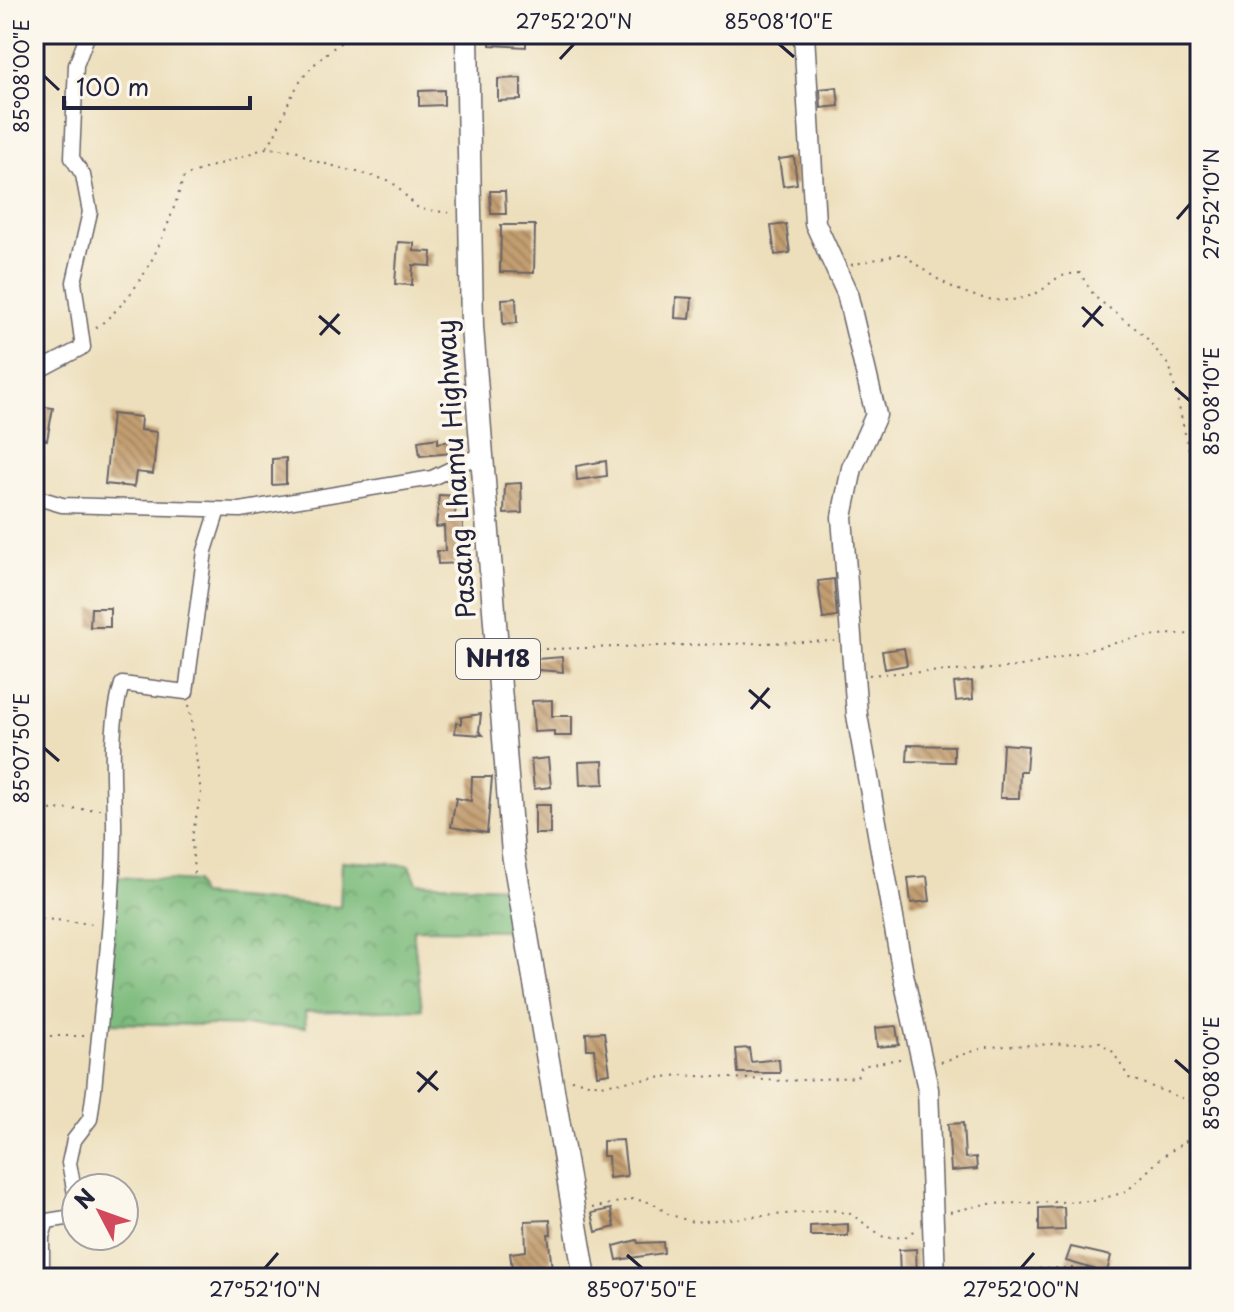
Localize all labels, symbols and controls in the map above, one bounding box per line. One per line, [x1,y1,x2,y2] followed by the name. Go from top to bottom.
[516,6,632,36] text: 27°52'20"N
[725,6,833,36] text: 85°08'10"E
[6,19,36,133] text: 85°08'00"E
[64,60,250,110] scale bar
[76,68,149,104] text: 100 m
[1196,148,1226,260] text: 27°52'10"N
[425,318,484,620] street label: Pasang Lhamu Highway
[1196,347,1226,455] text: 85°08'10"E
[456,639,540,679] road number: NH18
[6,693,36,803] text: 85°07'50"E
[1196,1016,1226,1130] text: 85°08'00"E
[60,1172,140,1252] north arrow
[66,1180,102,1215] text: N
[209,1274,321,1304] text: 27°52'10"N
[587,1274,697,1304] text: 85°07'50"E
[962,1274,1080,1304] text: 27°52'00"N

